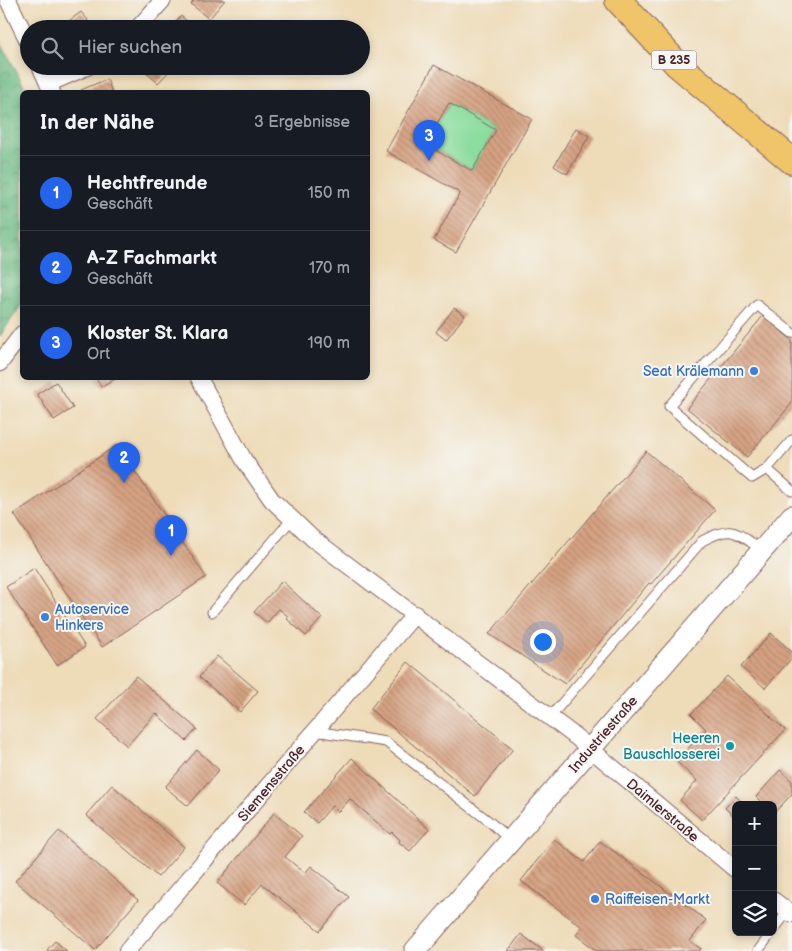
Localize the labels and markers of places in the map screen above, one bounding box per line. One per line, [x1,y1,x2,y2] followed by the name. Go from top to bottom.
[413,120,445,161] pin: 3
[643,363,744,380] place label: Seat Krälemann
[748,365,760,377] marker: Seat Krälemann
[108,442,140,483] pin: 2
[155,515,187,556] pin: 1
[55,601,129,634] place label: Autoservice Hinkers
[39,611,51,623] marker: Autoservice Hinkers
[623,730,720,763] place label: Heeren Bauschlosserei
[724,740,736,752] marker: Heeren Bauschlosserei
[605,891,710,908] place label: Raiffeisen-Markt
[589,893,601,905] marker: Raiffeisen-Markt

